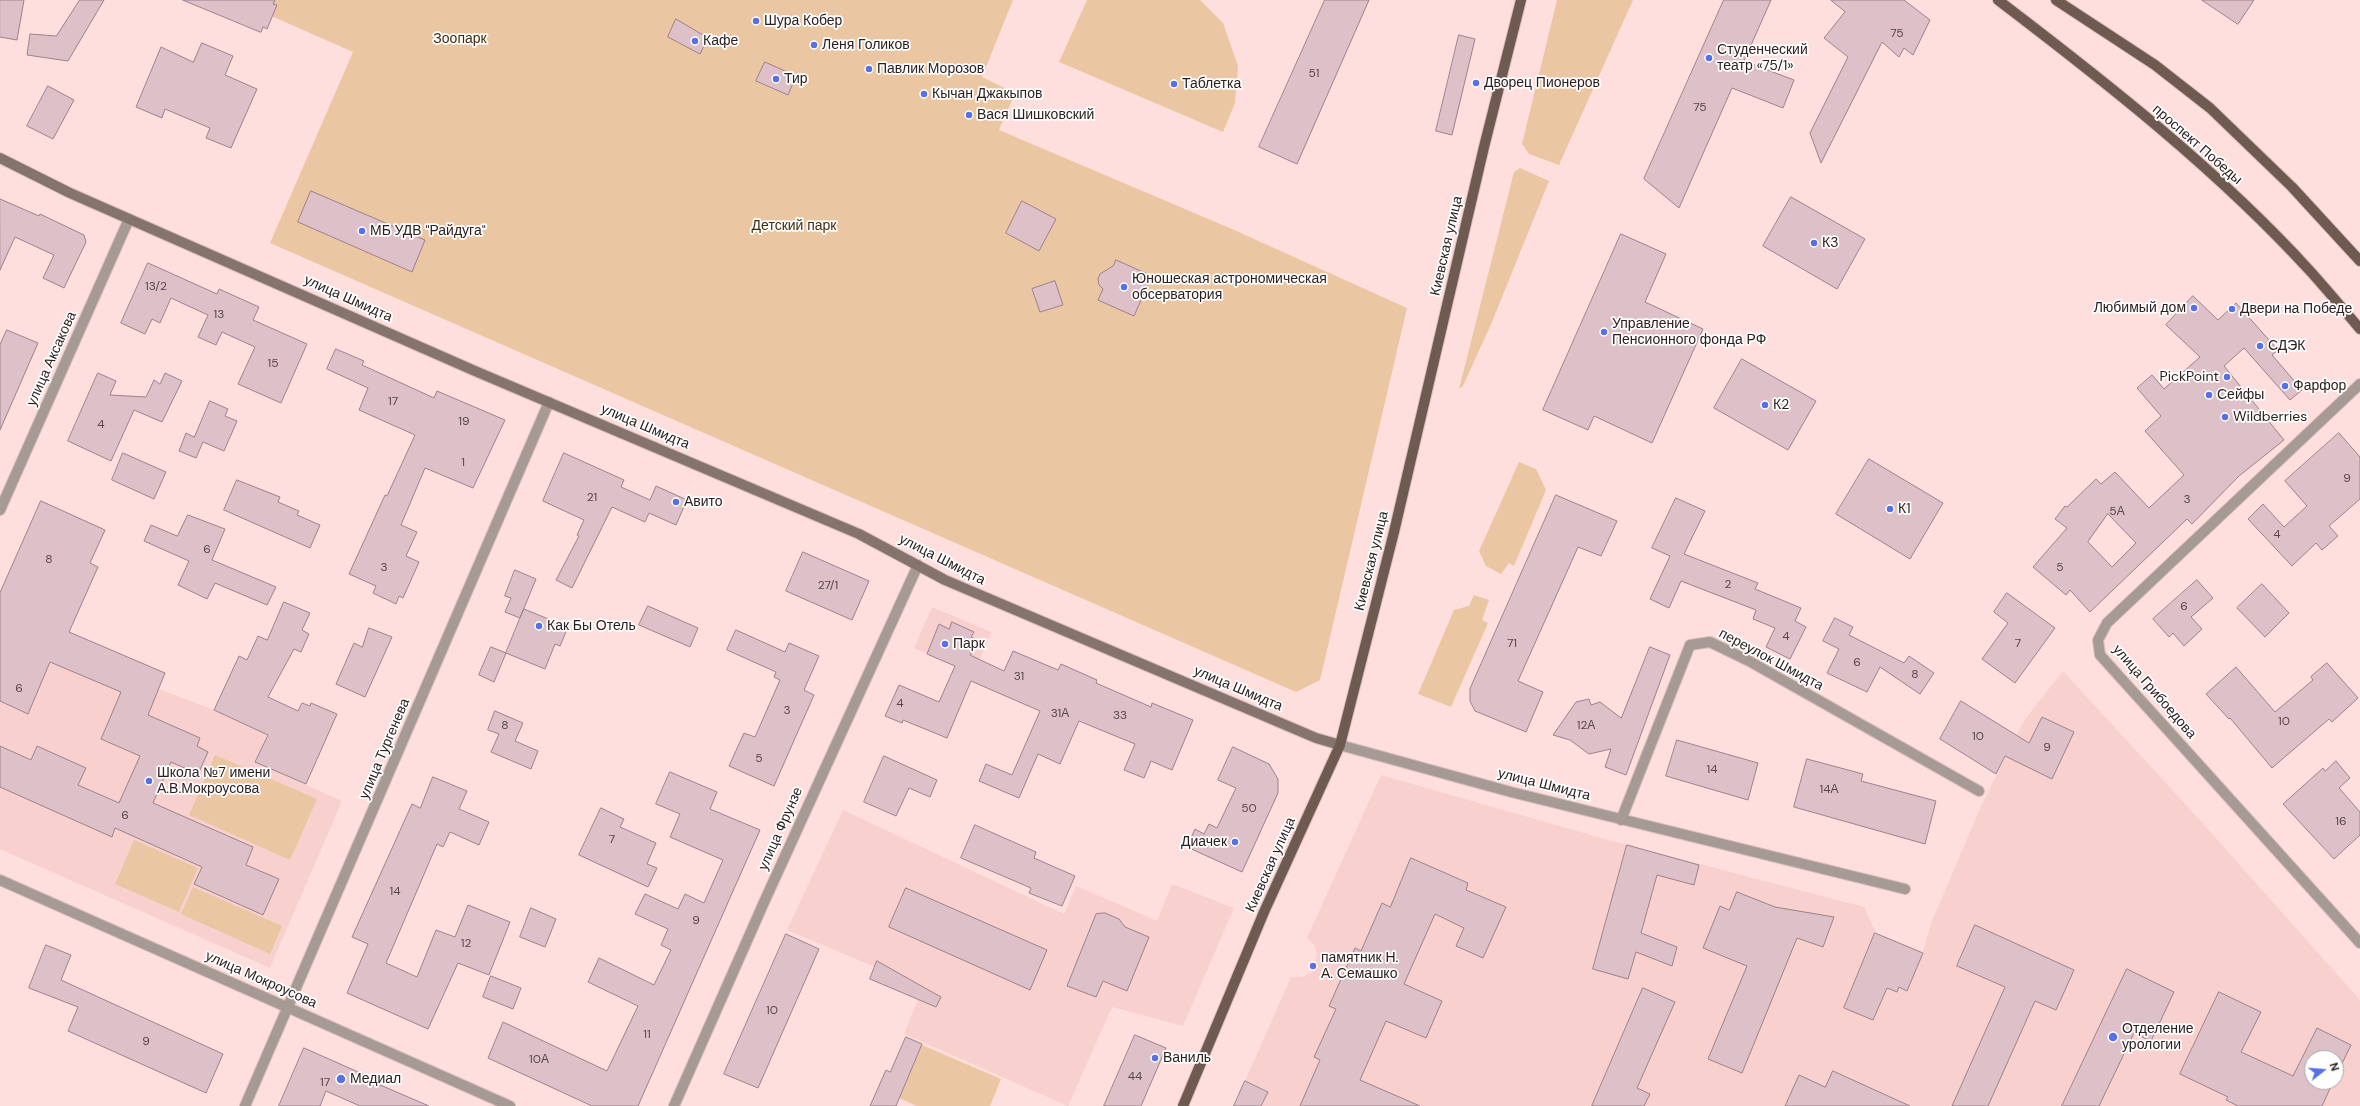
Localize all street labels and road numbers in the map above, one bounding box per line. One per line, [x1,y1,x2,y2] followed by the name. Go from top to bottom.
[2149,101,2245,189] street label: проспект Победы
[1427,194,1467,298] street label: Киевская улица
[301,272,395,326] street label: улица Шмидта
[24,309,80,409] street label: улица Аксакова
[598,401,692,453] street label: улица Шмидта
[1352,509,1392,613] street label: Киевская улица
[896,531,988,589] street label: улица Шмидта
[1716,625,1826,695] street label: переулок Шмидта
[2109,642,2199,742] street label: улица Грибоедова
[1191,663,1285,715] street label: улица Шмидта
[356,696,414,802] street label: улица Тургенева
[1496,765,1592,805] street label: улица Шмидта
[755,785,807,873] street label: улица Фрунзе
[1243,815,1299,915] street label: Киевская улица
[203,948,319,1012] street label: улица Мокроусова

